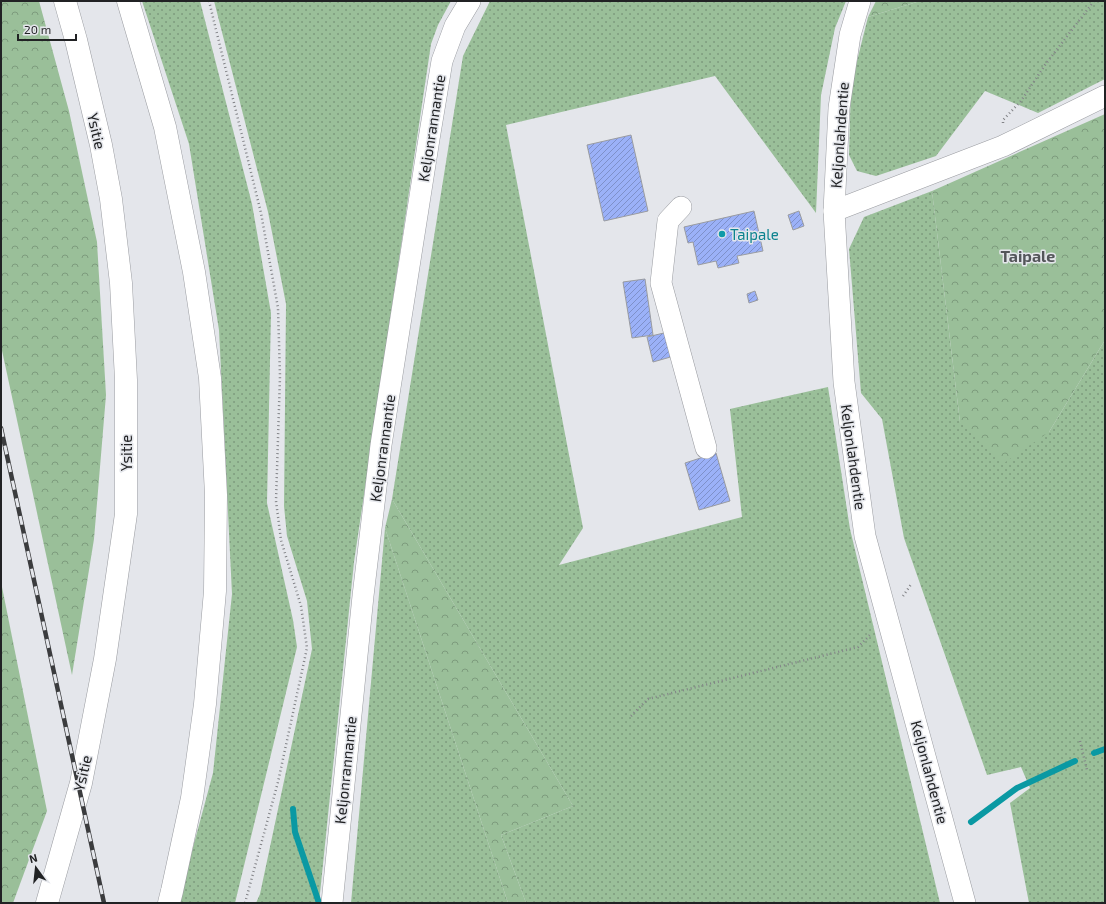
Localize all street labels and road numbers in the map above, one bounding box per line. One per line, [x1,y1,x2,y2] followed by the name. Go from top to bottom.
[414,73,449,183] street label: Keljonrannantie
[826,81,853,189] street label: Keljonlahdentie
[84,111,110,151] street label: Ysitie
[366,393,399,503] street label: Keljonrannantie
[837,403,870,511] street label: Keljonlahdentie
[117,435,135,471] street label: Ysitie
[330,715,361,825] street label: Keljonrannantie
[907,718,952,826] street label: Keljonlahdentie
[69,753,95,793] street label: Ysitie

